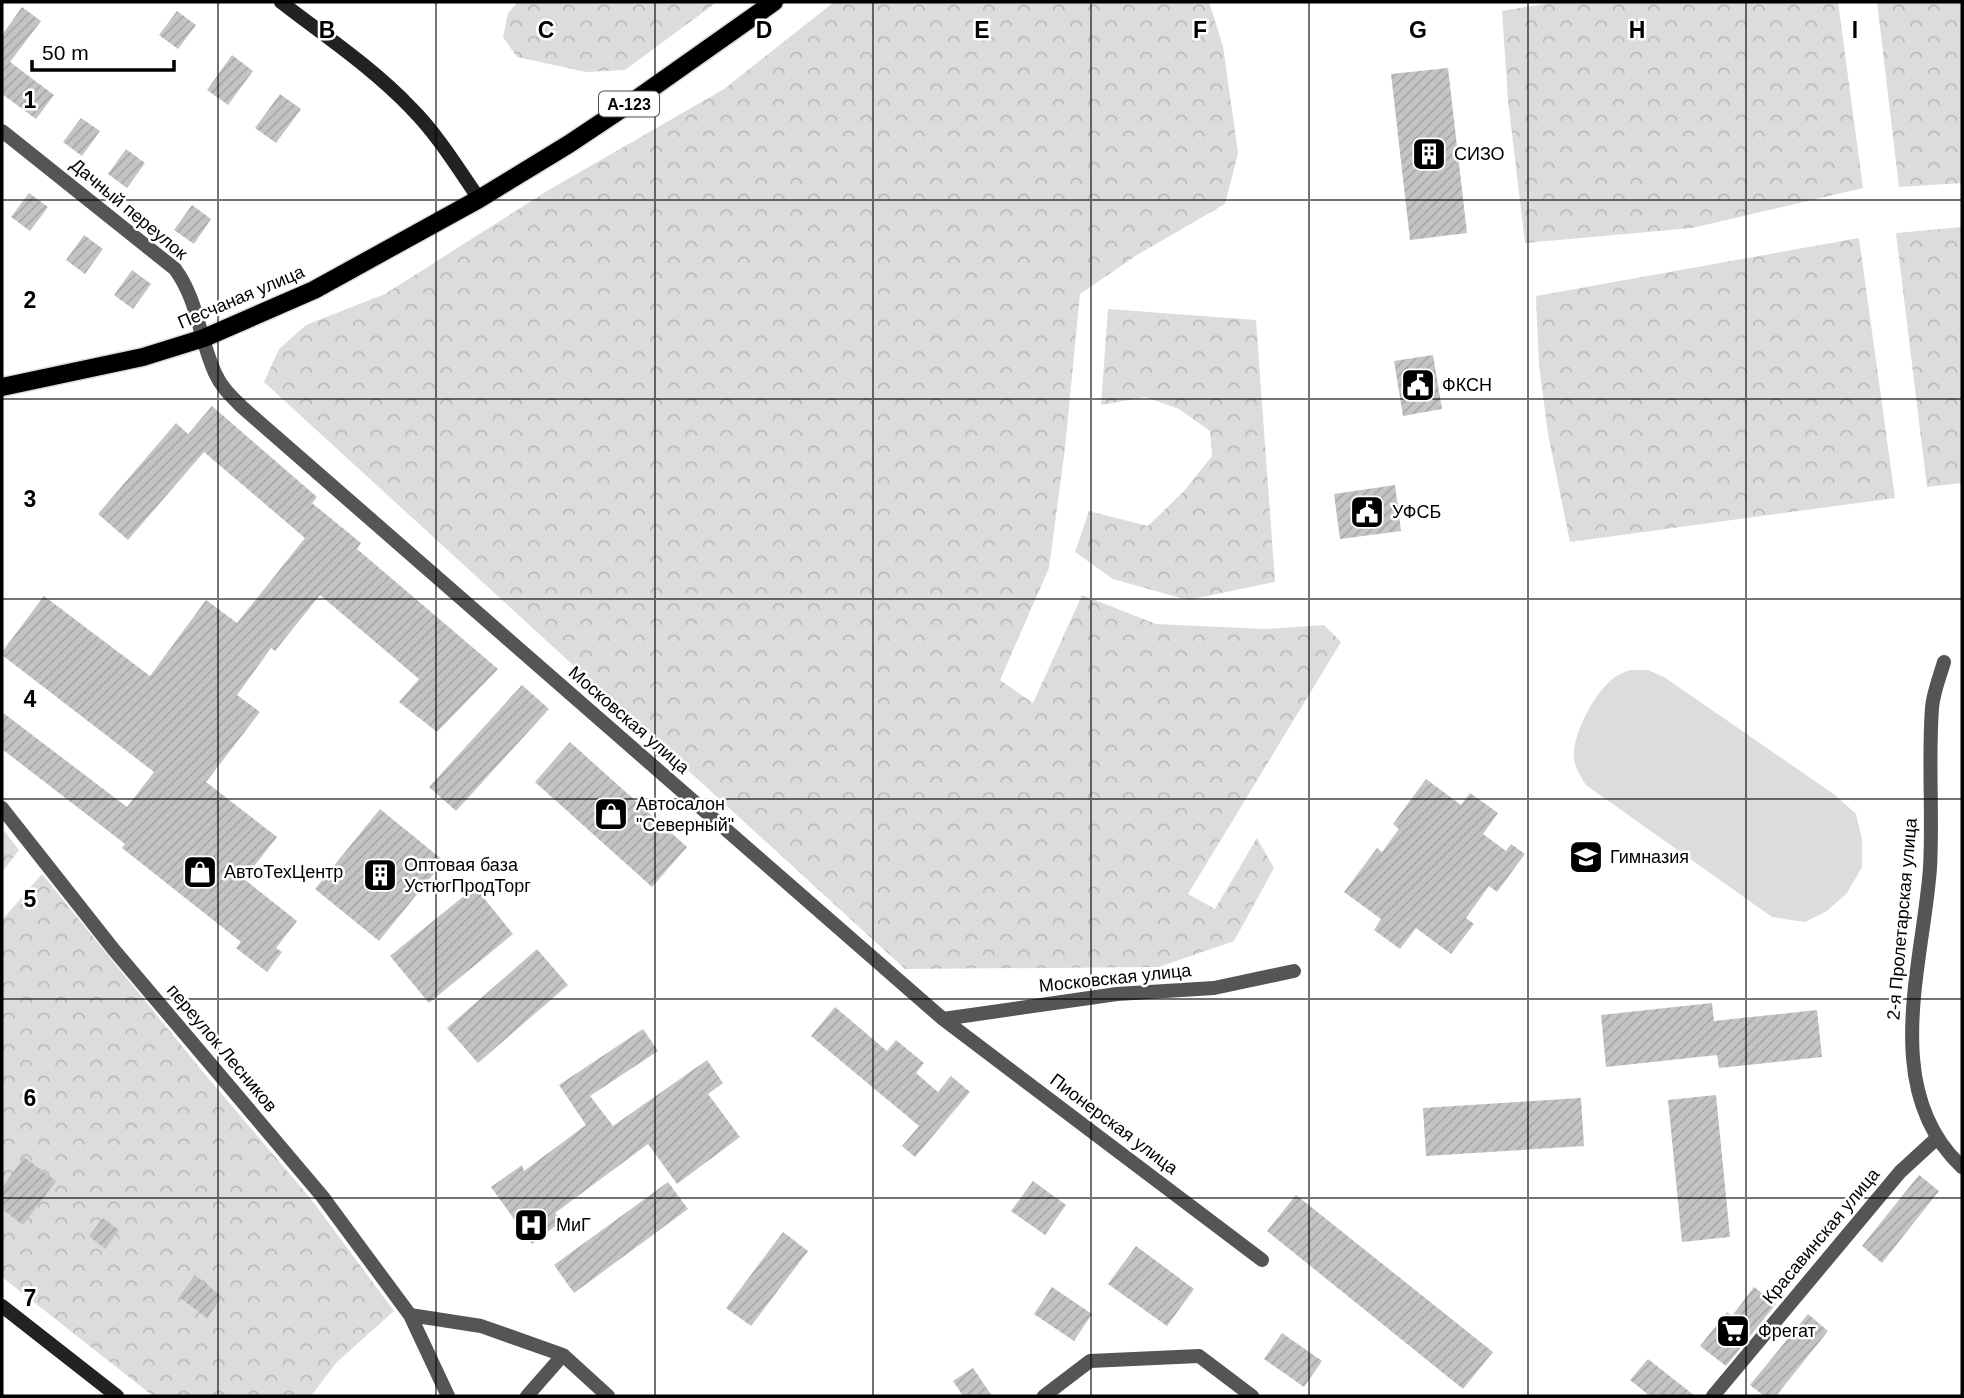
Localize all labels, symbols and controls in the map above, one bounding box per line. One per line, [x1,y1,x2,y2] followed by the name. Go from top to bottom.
[319,17,335,43] text: B
[538,17,554,43] text: C
[756,17,772,43] text: D
[974,17,990,43] text: E
[1193,17,1207,43] text: F
[1409,17,1427,43] text: G
[1629,17,1645,43] text: H
[1852,17,1858,43] text: I
[32,28,173,72] scale bar
[42,41,89,64] text: 50 m
[24,87,37,113] text: 1
[599,92,659,116] road number: А-123
[1410,135,1448,173] building icon: СИЗО
[1454,144,1505,164] place label: СИЗО
[67,154,191,264] street label: Дачный переулок
[175,261,308,333] street label: Песчаная улица
[24,287,36,313] text: 2
[1399,366,1437,404] public building icon: ФКСН
[1442,375,1492,395] place label: ФКСН
[24,486,36,512] text: 3
[1348,493,1386,531] public building icon: УФСБ
[1392,502,1441,522] place label: УФСБ
[565,662,694,778] street label: Московская улица
[24,686,37,712] text: 4
[636,794,734,835] place label: Автосалон "Северный"
[592,795,630,833] shop icon: Автосалон "Северный"
[1883,816,1921,1021] street label: 2-я Пролетарская улица
[1567,838,1605,876] school or university icon: Гимназия
[1610,847,1689,867] place label: Гимназия
[181,853,219,891] shop icon: АвтоТехЦентр
[404,855,531,896] place label: Оптовая база УстюгПродТорг
[361,856,399,894] building icon: Оптовая база УстюгПродТорг
[224,862,343,882] place label: АвтоТехЦентр
[24,886,37,912] text: 5
[1038,960,1193,996] street label: Московская улица
[163,980,281,1116] street label: переулок Лесников
[1046,1070,1182,1179] street label: Пионерская улица
[24,1085,36,1111] text: 6
[1759,1163,1884,1308] street label: Красавинская улица
[512,1206,550,1244] hospital icon: МиГ
[556,1215,591,1235] place label: МиГ
[24,1285,36,1311] text: 7
[1714,1312,1752,1350] supermarket icon: Фрегат
[1758,1321,1816,1341] place label: Фрегат

